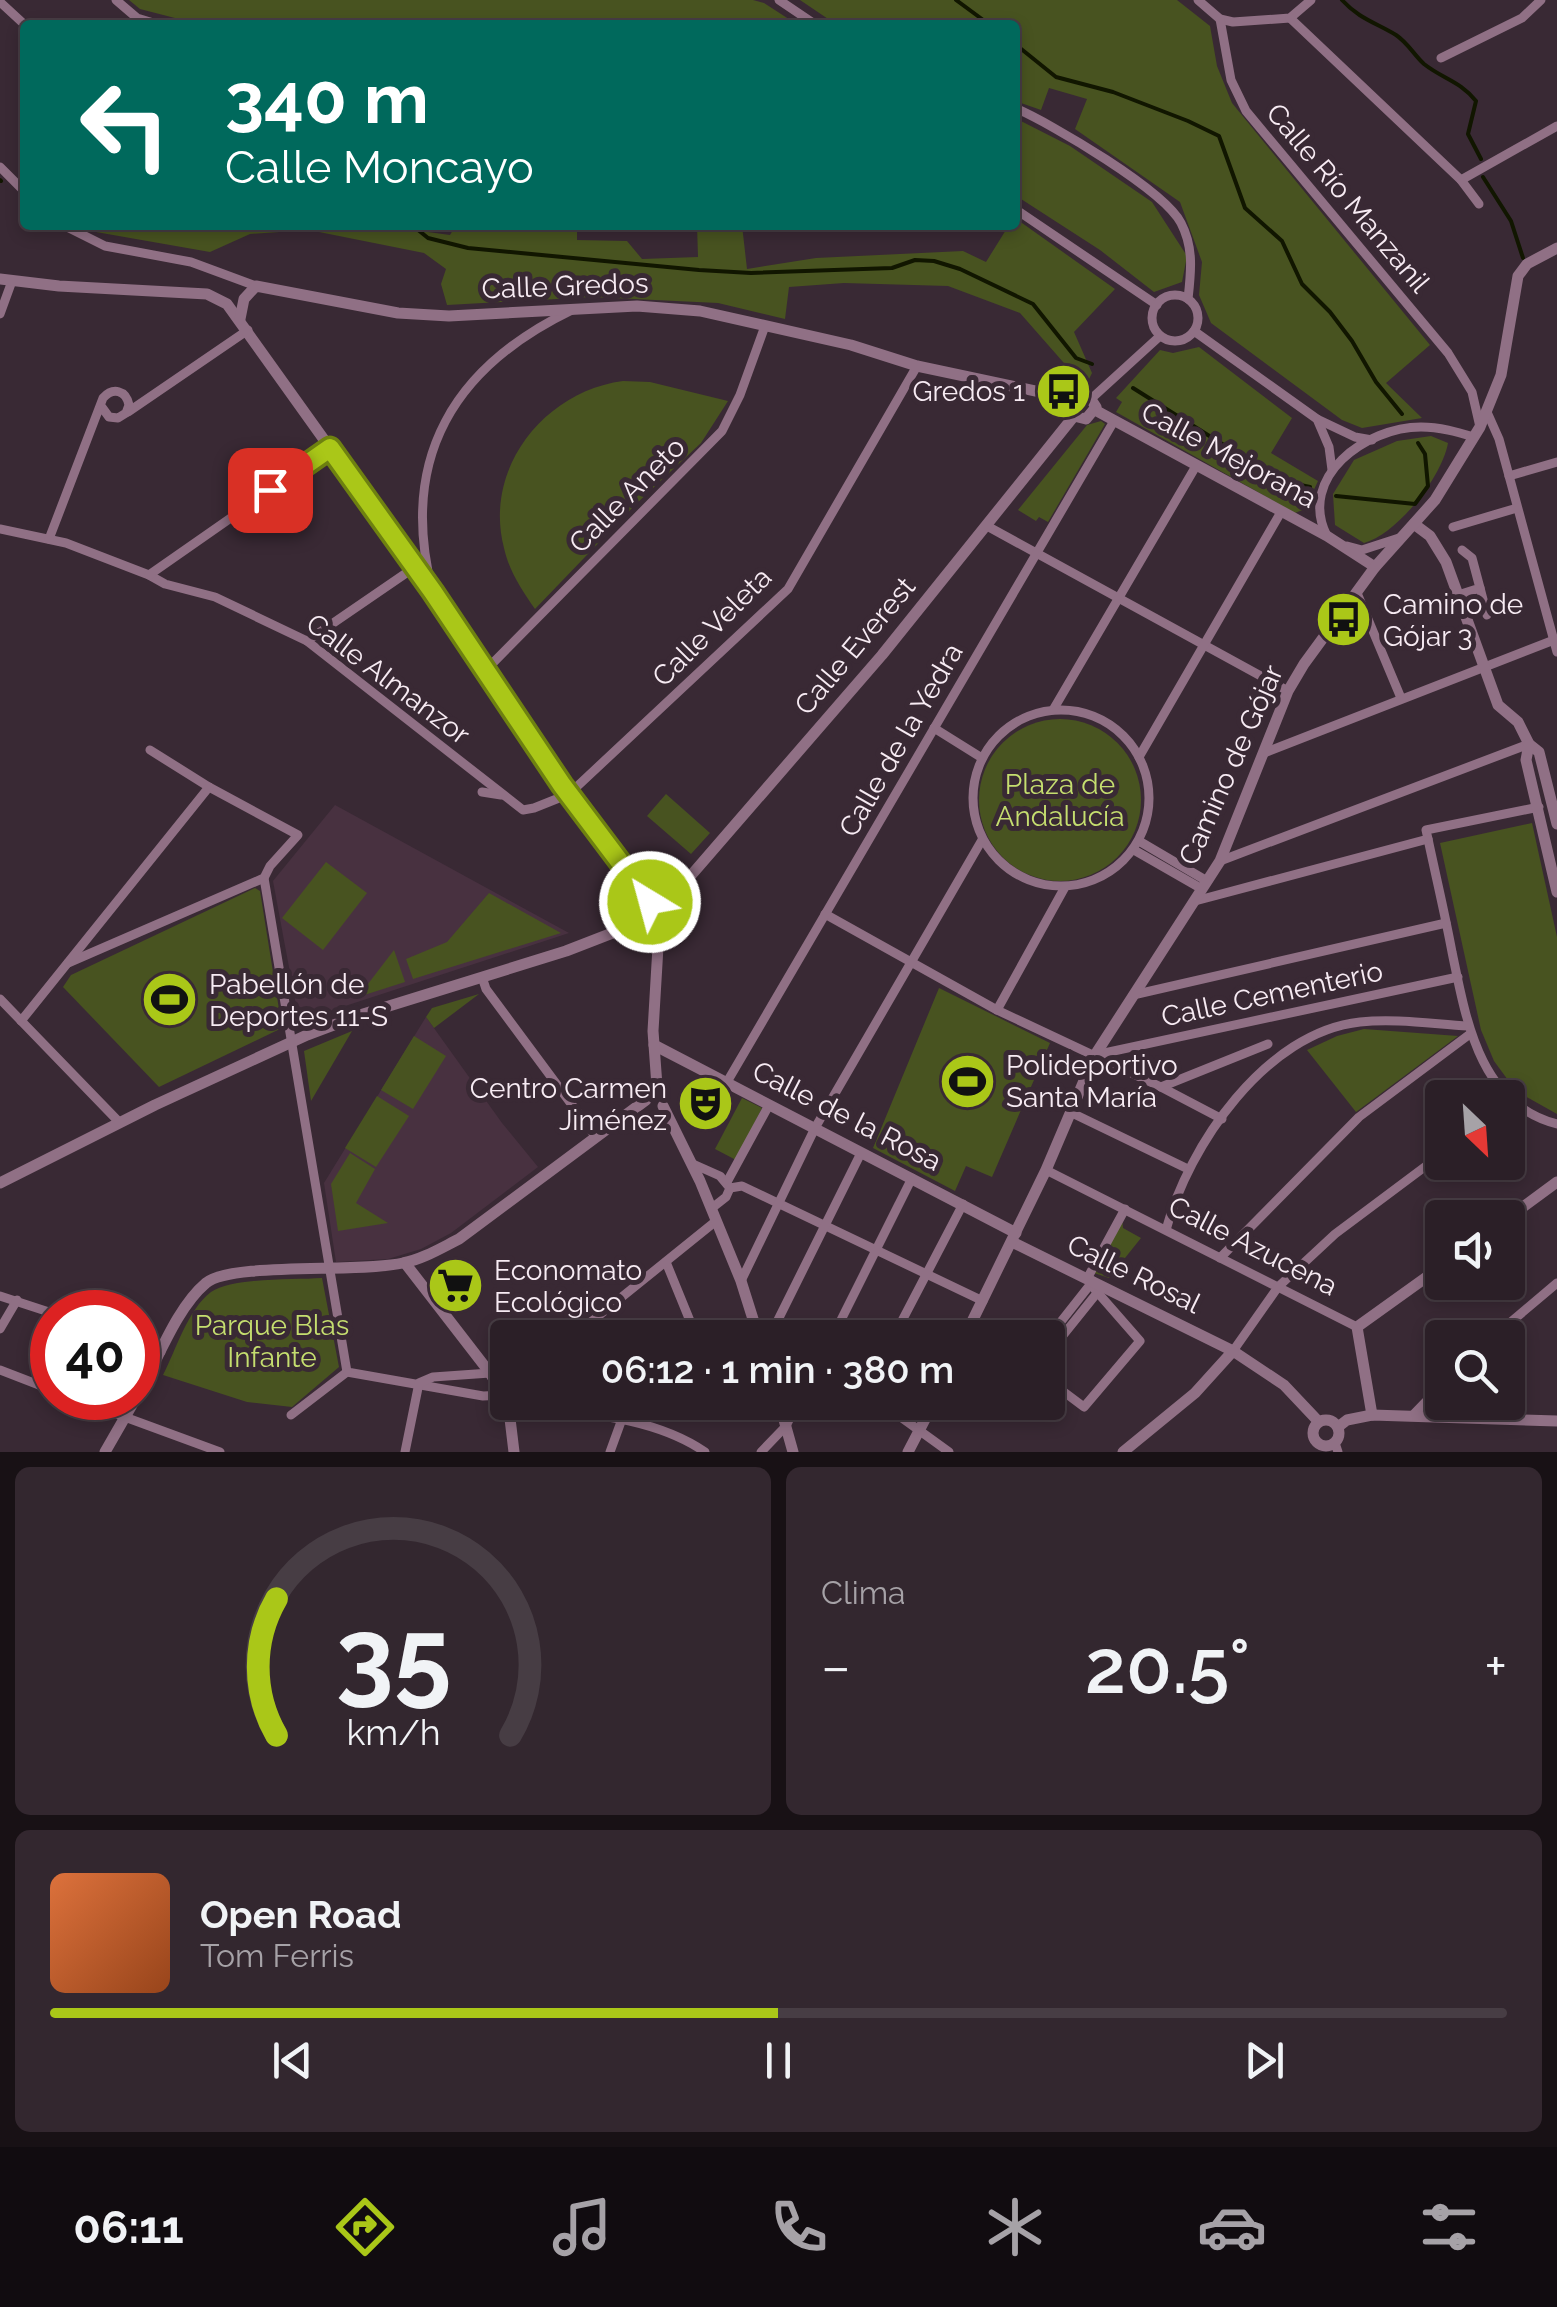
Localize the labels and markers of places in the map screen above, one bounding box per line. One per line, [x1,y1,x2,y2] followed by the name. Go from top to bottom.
[1034,361,1094,421] bus stop icon: Gredos 1
[912,375,1025,408] place label: Gredos 1
[228,448,313,533] pin
[1383,588,1523,653] place label: Camino de Gójar 3
[1314,590,1374,650] bus stop icon: Camino de Gójar 3
[209,968,388,1033] place label: Pabellón de Deportes 11-S
[140,970,200,1030] sports icon: Pabellón de Deportes 11-S
[1006,1049,1178,1114] place label: Polideportivo Santa María
[937,1051,997,1111] sports icon: Polideportivo Santa María
[470,1072,667,1137] place label: Centro Carmen Jiménez
[676,1074,736,1134] theatre icon: Centro Carmen Jiménez
[494,1254,642,1319] place label: Economato Ecológico
[425,1256,485,1316] supermarket icon: Economato Ecológico

